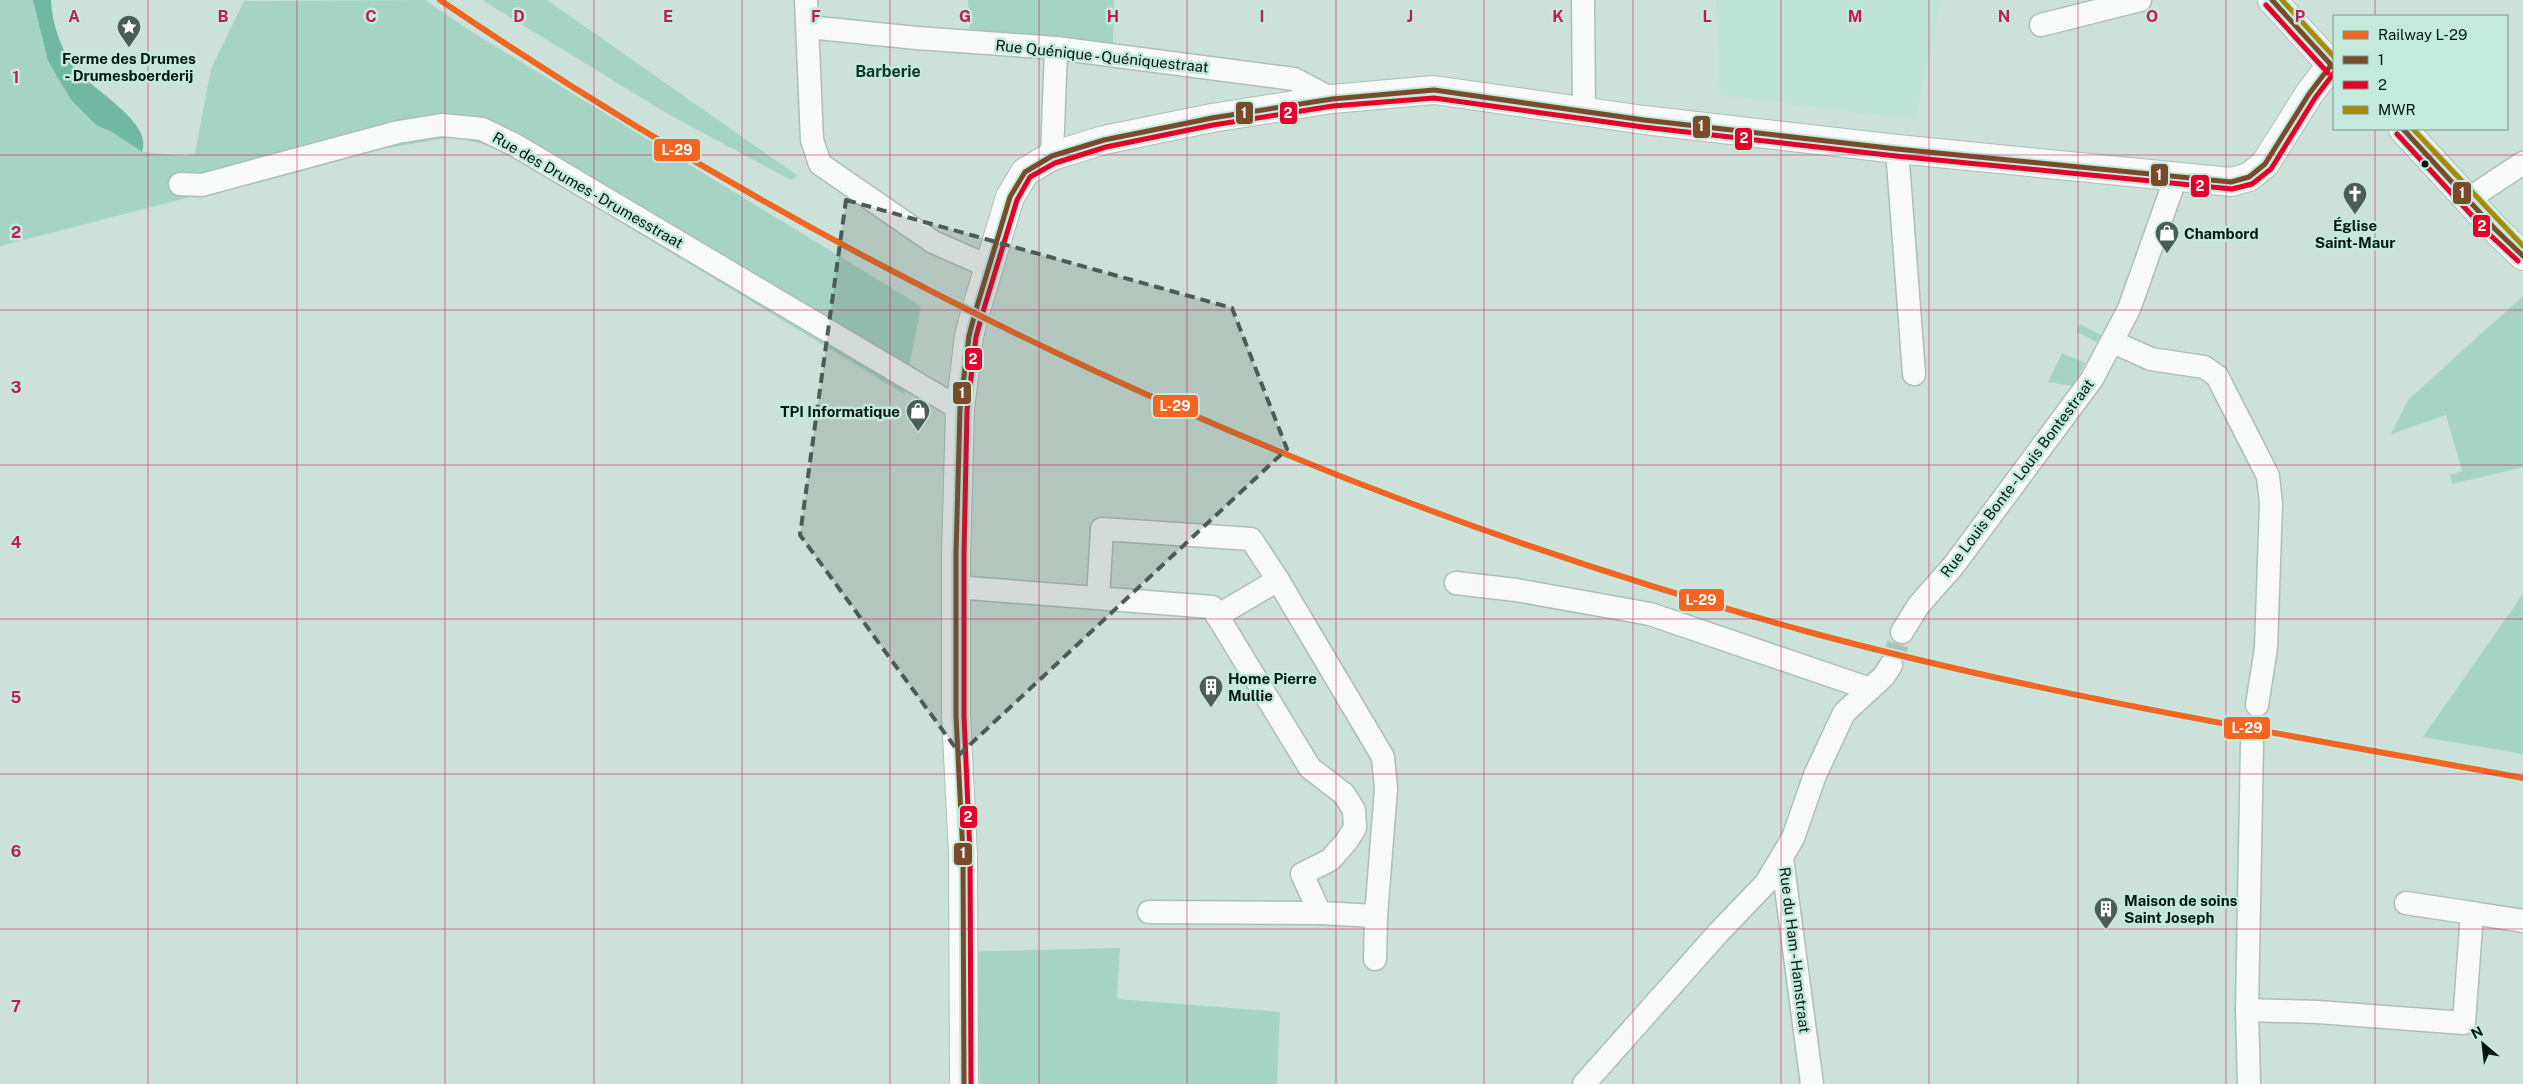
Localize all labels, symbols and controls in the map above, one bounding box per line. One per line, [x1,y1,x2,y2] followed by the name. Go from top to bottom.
[68,7,80,26] text: A
[218,7,229,26] text: B
[365,7,377,26] text: C
[513,7,525,26] text: D
[663,7,673,26] text: E
[811,7,821,26] text: F
[959,7,971,26] text: G
[1107,7,1119,26] text: H
[1260,7,1264,26] text: I
[1407,7,1413,26] text: J
[1552,7,1564,26] text: K
[1702,7,1712,26] text: L
[1848,7,1862,26] text: M
[1998,7,2010,26] text: N
[2146,7,2158,26] text: O
[2295,7,2305,26] text: P
[116,14,142,48] place icon: Ferme des Drumes - Drumesboerderij
[2333,15,2508,130] legend
[2378,26,2467,43] text: Railway L-29
[995,36,1210,76] street label: Rue Quénique - Quéniquestraat
[62,50,196,84] place label: Ferme des Drumes - Drumesboerderij
[2378,51,2384,68] text: 1
[855,62,921,81] district label: Barberie
[13,68,19,87] text: 1
[2378,76,2387,93] text: 2
[1235,101,1254,125] line badge: 1
[1279,101,1298,125] line badge: 2
[2378,101,2416,118] text: MWR
[1241,105,1247,121] text: 1
[1284,105,1293,121] text: 2
[1692,115,1711,139] line badge: 1
[1698,118,1704,134] text: 1
[1734,127,1753,151] line badge: 2
[490,128,686,252] street label: Rue des Drumes - Drumesstraat
[1740,130,1749,146] text: 2
[653,138,701,162] line badge: L-29
[662,142,692,158] text: L-29
[2420,159,2430,169] unlabelled marker
[2150,163,2169,187] line badge: 1
[2156,167,2162,183] text: 1
[2190,174,2210,198] line badge: 2
[2196,178,2205,194] text: 2
[2342,181,2368,215] church icon: Église Saint-Maur
[2452,181,2472,205] line badge: 1
[2459,185,2465,201] text: 1
[2472,214,2491,238] line badge: 2
[2315,217,2395,251] place label: Église Saint-Maur
[2478,218,2487,234] text: 2
[2154,220,2180,254] shop icon: Chambord
[11,223,21,242] text: 2
[2184,225,2259,242] place label: Chambord
[964,347,983,371] line badge: 2
[969,351,978,367] text: 2
[1937,376,2097,580] street label: Rue Louis Bonte - Louis Bontestraat
[11,378,21,397] text: 3
[952,381,972,405] line badge: 1
[959,385,965,401] text: 1
[1152,394,1199,418] line badge: L-29
[905,398,931,432] shop icon: TPI Informatique
[1160,398,1190,414] text: L-29
[780,403,900,420] place label: TPI Informatique
[11,533,22,552] text: 4
[1678,588,1725,612] line badge: L-29
[1686,592,1716,608] text: L-29
[1228,670,1317,704] place label: Home Pierre Mullie
[1198,674,1224,708] building icon: Home Pierre Mullie
[11,688,22,707] text: 5
[2223,716,2271,740] line badge: L-29
[2232,720,2262,736] text: L-29
[959,805,978,829] line badge: 2
[964,809,973,825] text: 2
[11,842,21,861] text: 6
[953,842,973,866] line badge: 1
[960,845,966,861] text: 1
[1776,866,1814,1034] street label: Rue du Ham - Hamstraat
[2124,892,2237,926] place label: Maison de soins Saint Joseph
[2093,896,2119,930] building icon: Maison de soins Saint Joseph
[11,997,21,1016] text: 7
[2458,1019,2508,1069] north arrow
[2468,1023,2485,1042] text: N

